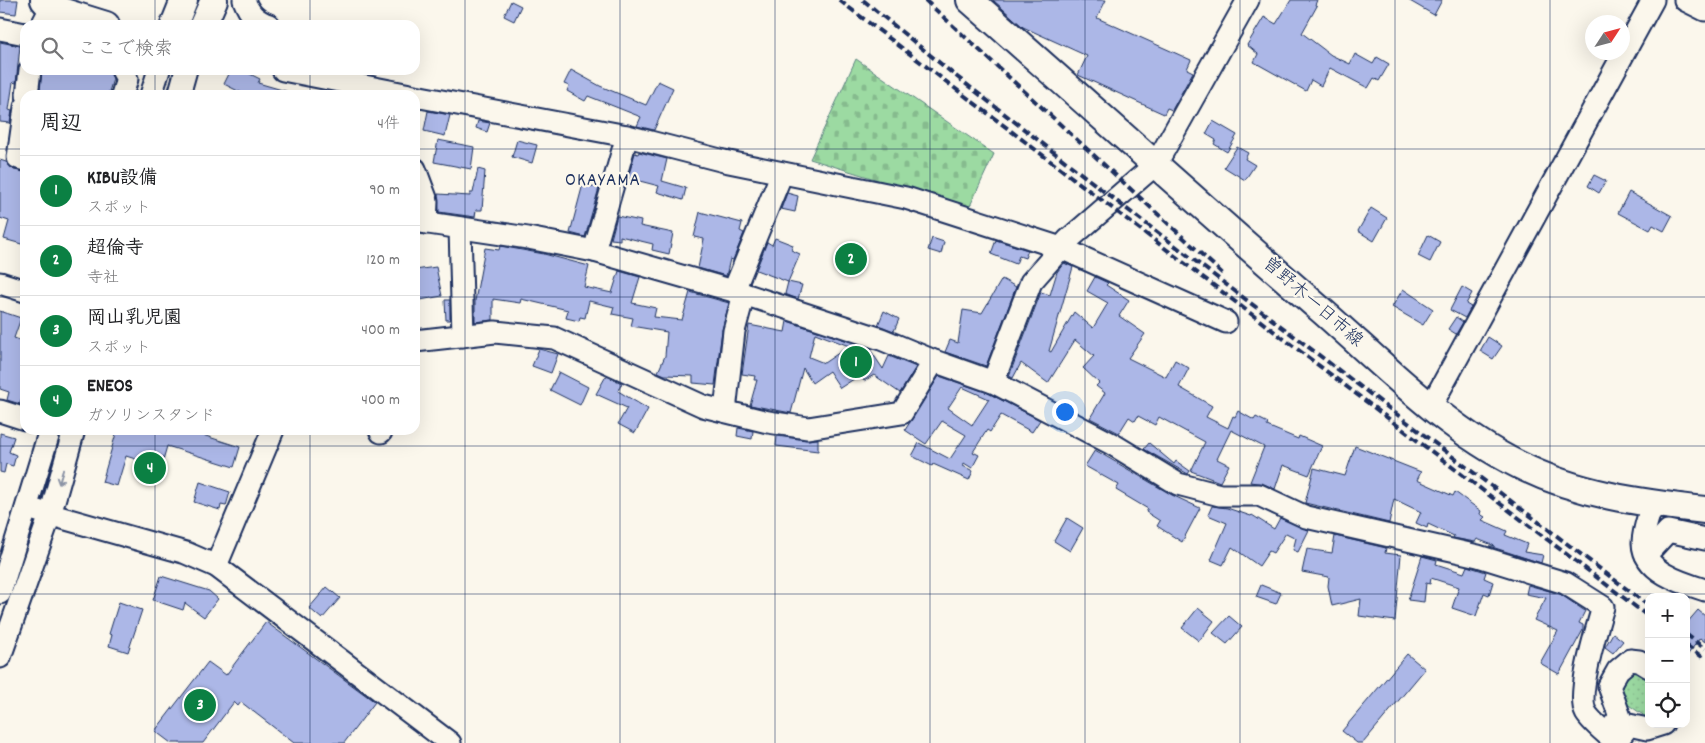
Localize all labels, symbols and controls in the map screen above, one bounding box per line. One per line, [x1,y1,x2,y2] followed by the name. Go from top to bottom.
[1585,15,1630,60] north arrow
[20,20,420,75] search box
[38,34,66,62] icon: search
[78,37,173,64] text: ここで検索
[40,110,82,140] text: 周辺
[377,113,400,136] text: 4件
[87,166,158,193] text: KIBU設備
[565,168,641,195] district label: OKAYAMA
[54,179,58,202] text: 1
[369,179,400,202] text: 90 m
[87,197,151,220] text: スポット
[87,236,144,263] text: 超倫寺
[835,240,867,278] pin: 2
[53,249,60,272] text: 2
[366,249,400,272] text: 120 m
[1256,252,1368,354] street label: 曽野木一日市線
[87,267,119,290] text: 寺社
[87,306,182,333] text: 岡山乳児園
[52,319,60,342] text: 3
[361,319,400,342] text: 400 m
[87,337,151,360] text: スポット
[840,343,872,381] pin: 1
[87,374,133,401] text: ENEOS
[53,389,59,412] text: 4
[361,389,400,412] text: 400 m
[1052,399,1078,425] your location
[87,405,215,428] text: ガソリンスタンド
[134,449,166,487] pin: 4
[55,468,65,484] one-way arrow
[1645,593,1690,728] map controls
[1645,593,1690,638] button: +
[1645,638,1690,683] button: −
[1645,683,1690,728] button: locate
[184,686,216,724] pin: 3

